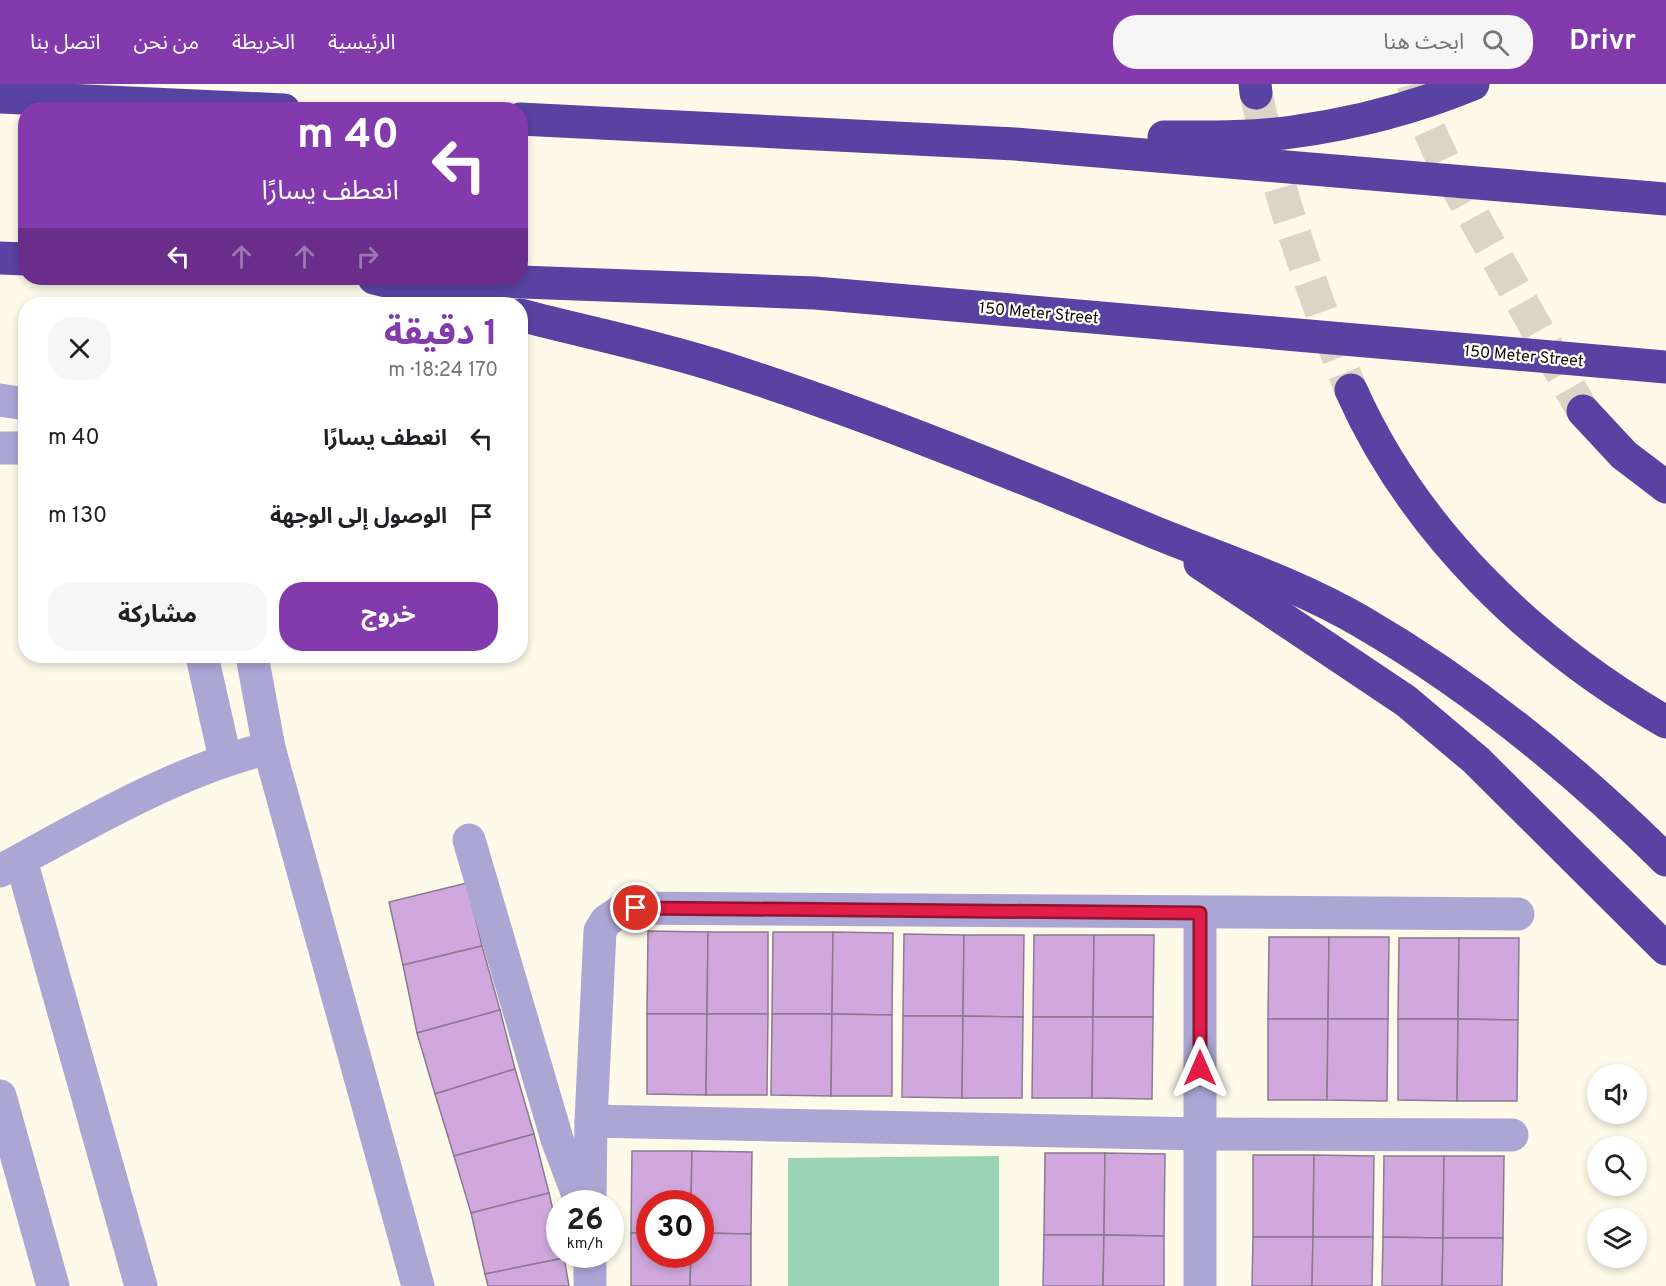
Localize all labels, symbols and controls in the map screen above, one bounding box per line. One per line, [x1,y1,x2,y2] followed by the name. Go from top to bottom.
[1113,15,1533,69] search box
[1569,24,1636,60] text: Drivr
[1479,26,1512,59] icon: search
[30,30,100,57] text: اتصل بنا
[133,30,199,57] text: من نحن
[232,30,295,57] text: الخريطة
[328,30,396,57] text: الرئيسية
[1383,30,1464,57] text: ابحث هنا
[297,110,399,163] text: 40 m
[420,126,498,204] icon: left
[262,175,399,209] text: انعطف يسارًا
[162,240,195,273] icon: left
[225,240,258,273] icon: ahead
[288,240,321,273] icon: ahead
[351,240,384,273] icon: right
[978,299,1099,329] street label: 150 Meter Street
[384,312,498,358] text: 1 دقيقة
[48,317,111,380] button: close
[1463,342,1584,372] street label: 150 Meter Street
[388,358,498,384] text: 170 m · 18:24
[465,422,498,455] icon: left
[48,425,100,452] text: 40 m
[323,426,447,453] text: انعطف يسارًا
[465,500,498,533] icon: arrive
[48,503,107,530] text: 130 m
[270,504,447,531] text: الوصول إلى الوجهة
[48,582,267,651] button: مشاركة
[279,582,498,651] button: خروج
[610,882,661,933] pin
[619,891,652,924] icon: arrive
[1168,1036,1232,1100] position arrow
[1587,1064,1647,1268] map controls
[1587,1064,1647,1124] button: sound
[1587,1136,1647,1196] button: search
[636,1190,714,1268] speed limit sign: 30
[567,1203,603,1240] text: 26
[1587,1208,1647,1268] button: layers
[567,1235,603,1254] text: km/h

